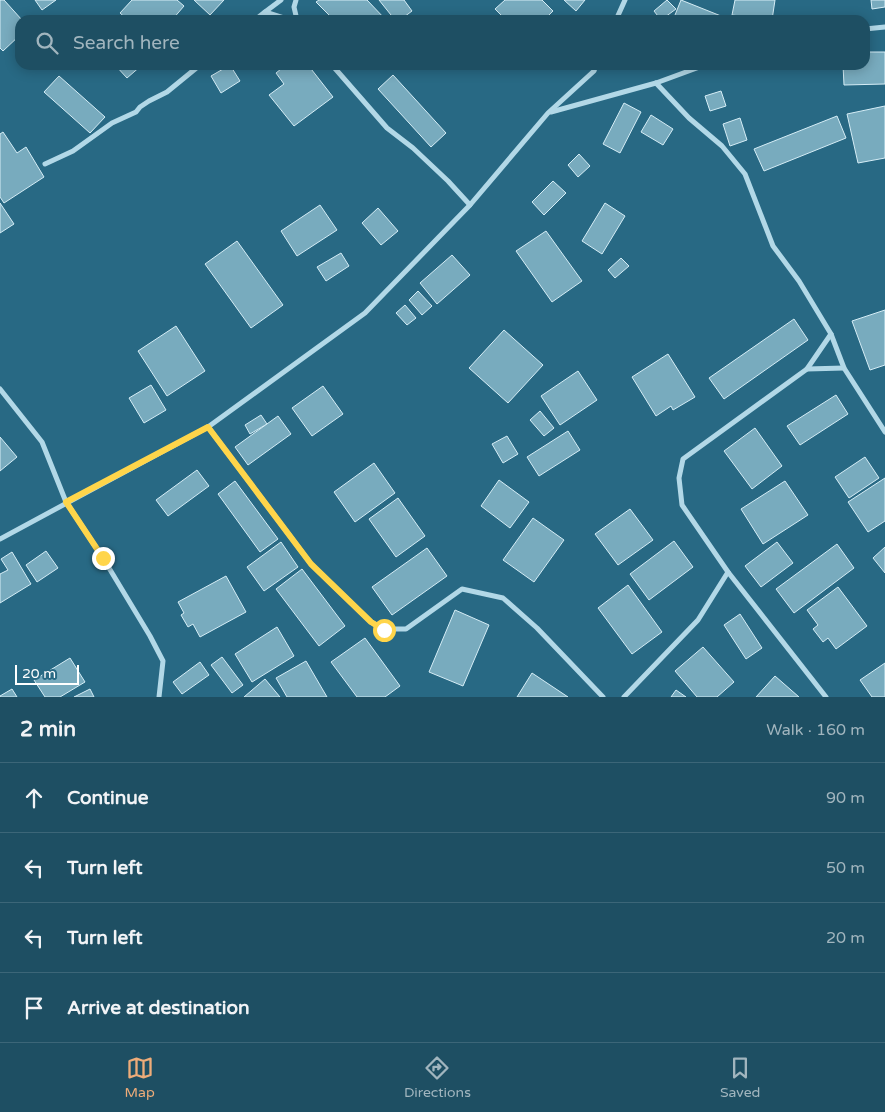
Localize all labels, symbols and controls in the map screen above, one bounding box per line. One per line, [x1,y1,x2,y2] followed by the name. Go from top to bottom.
[15,15,870,70] search box
[33,29,61,57] icon: search
[73,32,180,54] text: Search here
[92,547,115,570] route end
[373,619,396,642] route start
[15,662,79,685] scale bar
[22,665,56,682] text: 20 m
[20,717,76,742] text: 2 min
[766,720,865,740] text: Walk · 160 m
[20,784,48,812] icon: ahead
[67,787,149,809] text: Continue
[826,788,865,808] text: 90 m
[20,854,48,882] icon: left
[67,857,143,879] text: Turn left
[826,858,865,878] text: 50 m
[20,924,48,952] icon: left
[67,927,143,949] text: Turn left
[826,928,865,948] text: 20 m
[20,994,48,1022] icon: arrive
[67,997,250,1019] text: Arrive at destination
[125,1054,155,1101] tab: Map
[404,1054,471,1101] tab: Directions
[720,1054,760,1101] tab: Saved

